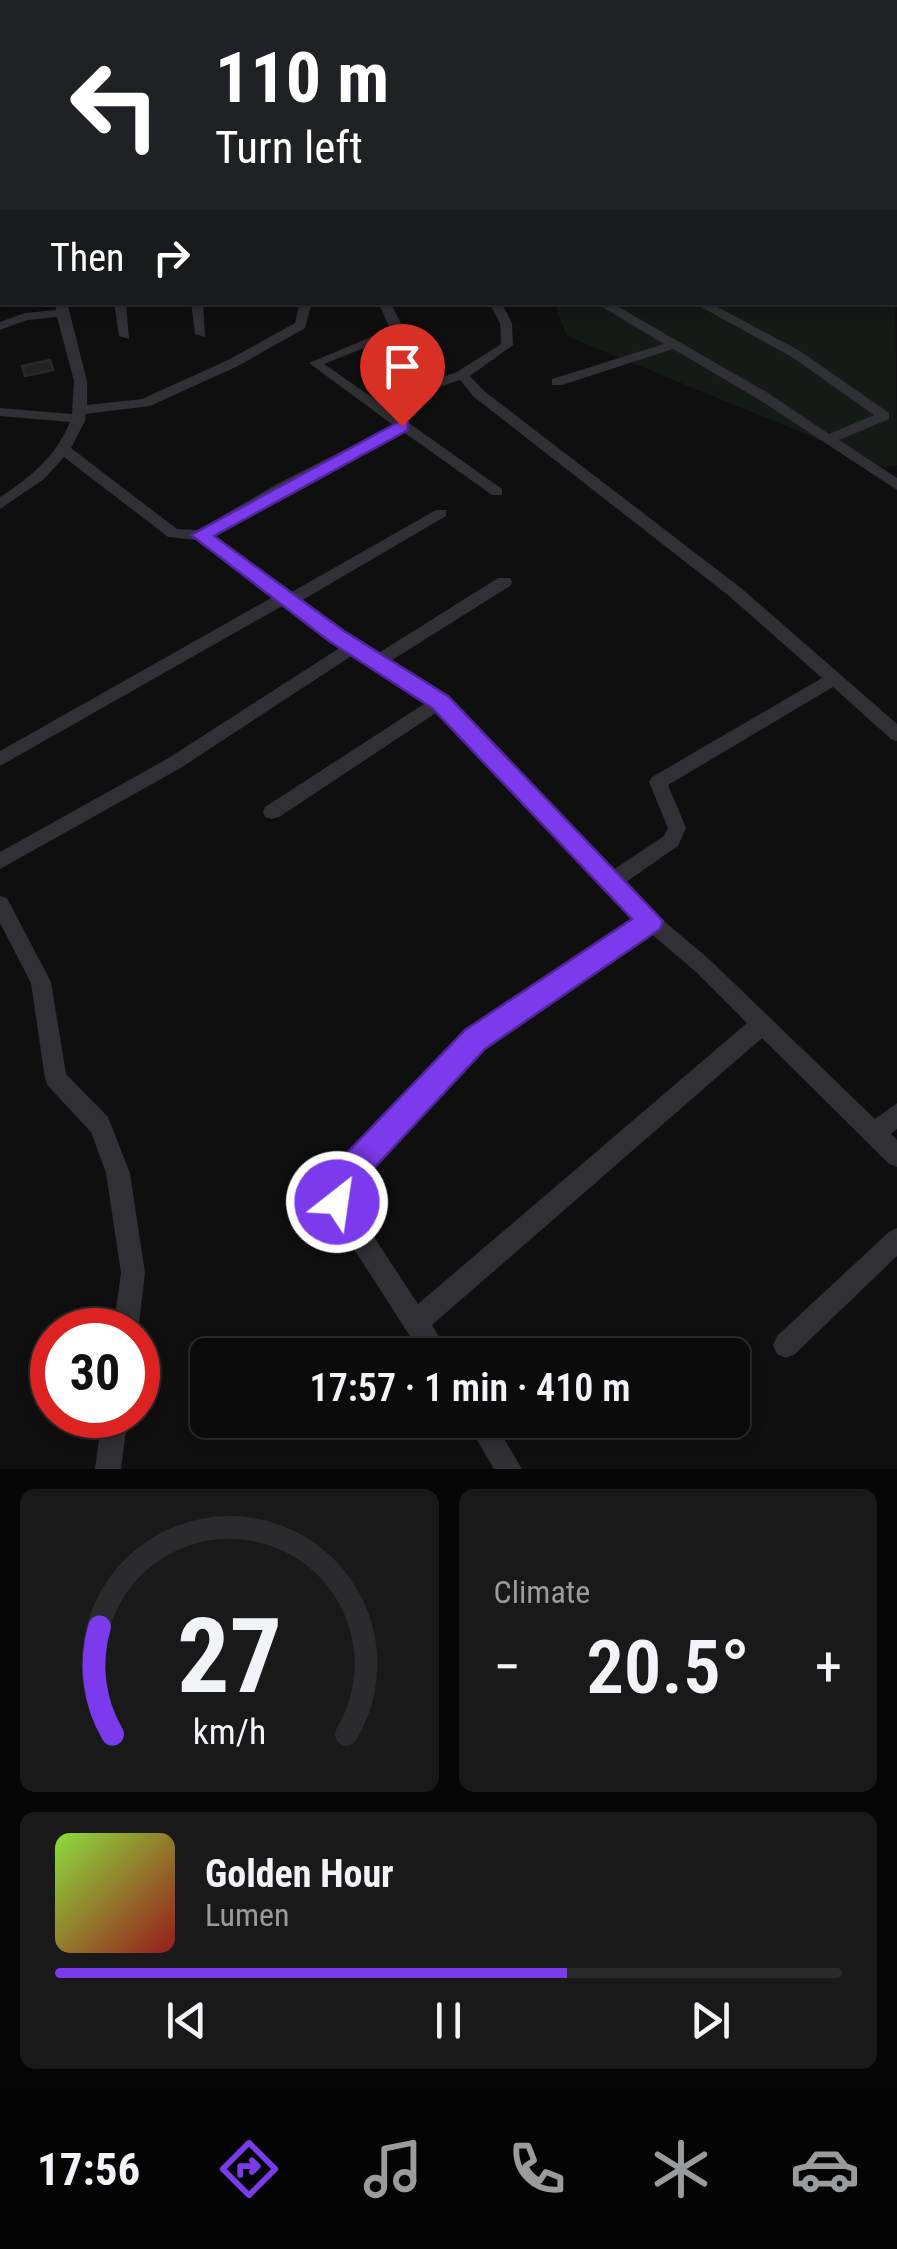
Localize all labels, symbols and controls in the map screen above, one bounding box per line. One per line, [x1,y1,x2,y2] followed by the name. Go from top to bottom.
[215,37,389,119] text: 110 m
[50,40,180,170] icon: left
[215,121,363,174] text: Turn left
[144,230,199,285] icon: right
[50,236,124,280] text: Then
[360,324,445,427] pin
[375,339,430,394] icon: arrive
[285,1150,389,1254] position arrow
[30,1308,160,1438] speed limit sign: 30
[310,1366,630,1410] text: 17:57 · 1 min · 410 m
[494,1573,590,1611] text: Climate
[177,1596,282,1717] text: 27
[586,1623,750,1711] text: 20.5°
[494,1635,521,1699] text: −
[815,1635,842,1699] text: +
[192,1711,266,1753] text: km/h
[205,1852,394,1896] text: Golden Hour
[205,1896,290,1934] text: Lumen
[159,1993,214,2048] icon: previous
[421,1993,476,2048] icon: pause
[683,1993,738,2048] icon: next
[214,2134,284,2204] icon: directions
[358,2134,428,2204] icon: music
[502,2134,572,2204] icon: phone
[646,2134,716,2204] icon: climate
[790,2134,860,2204] icon: car
[37,2143,140,2196] text: 17:56

